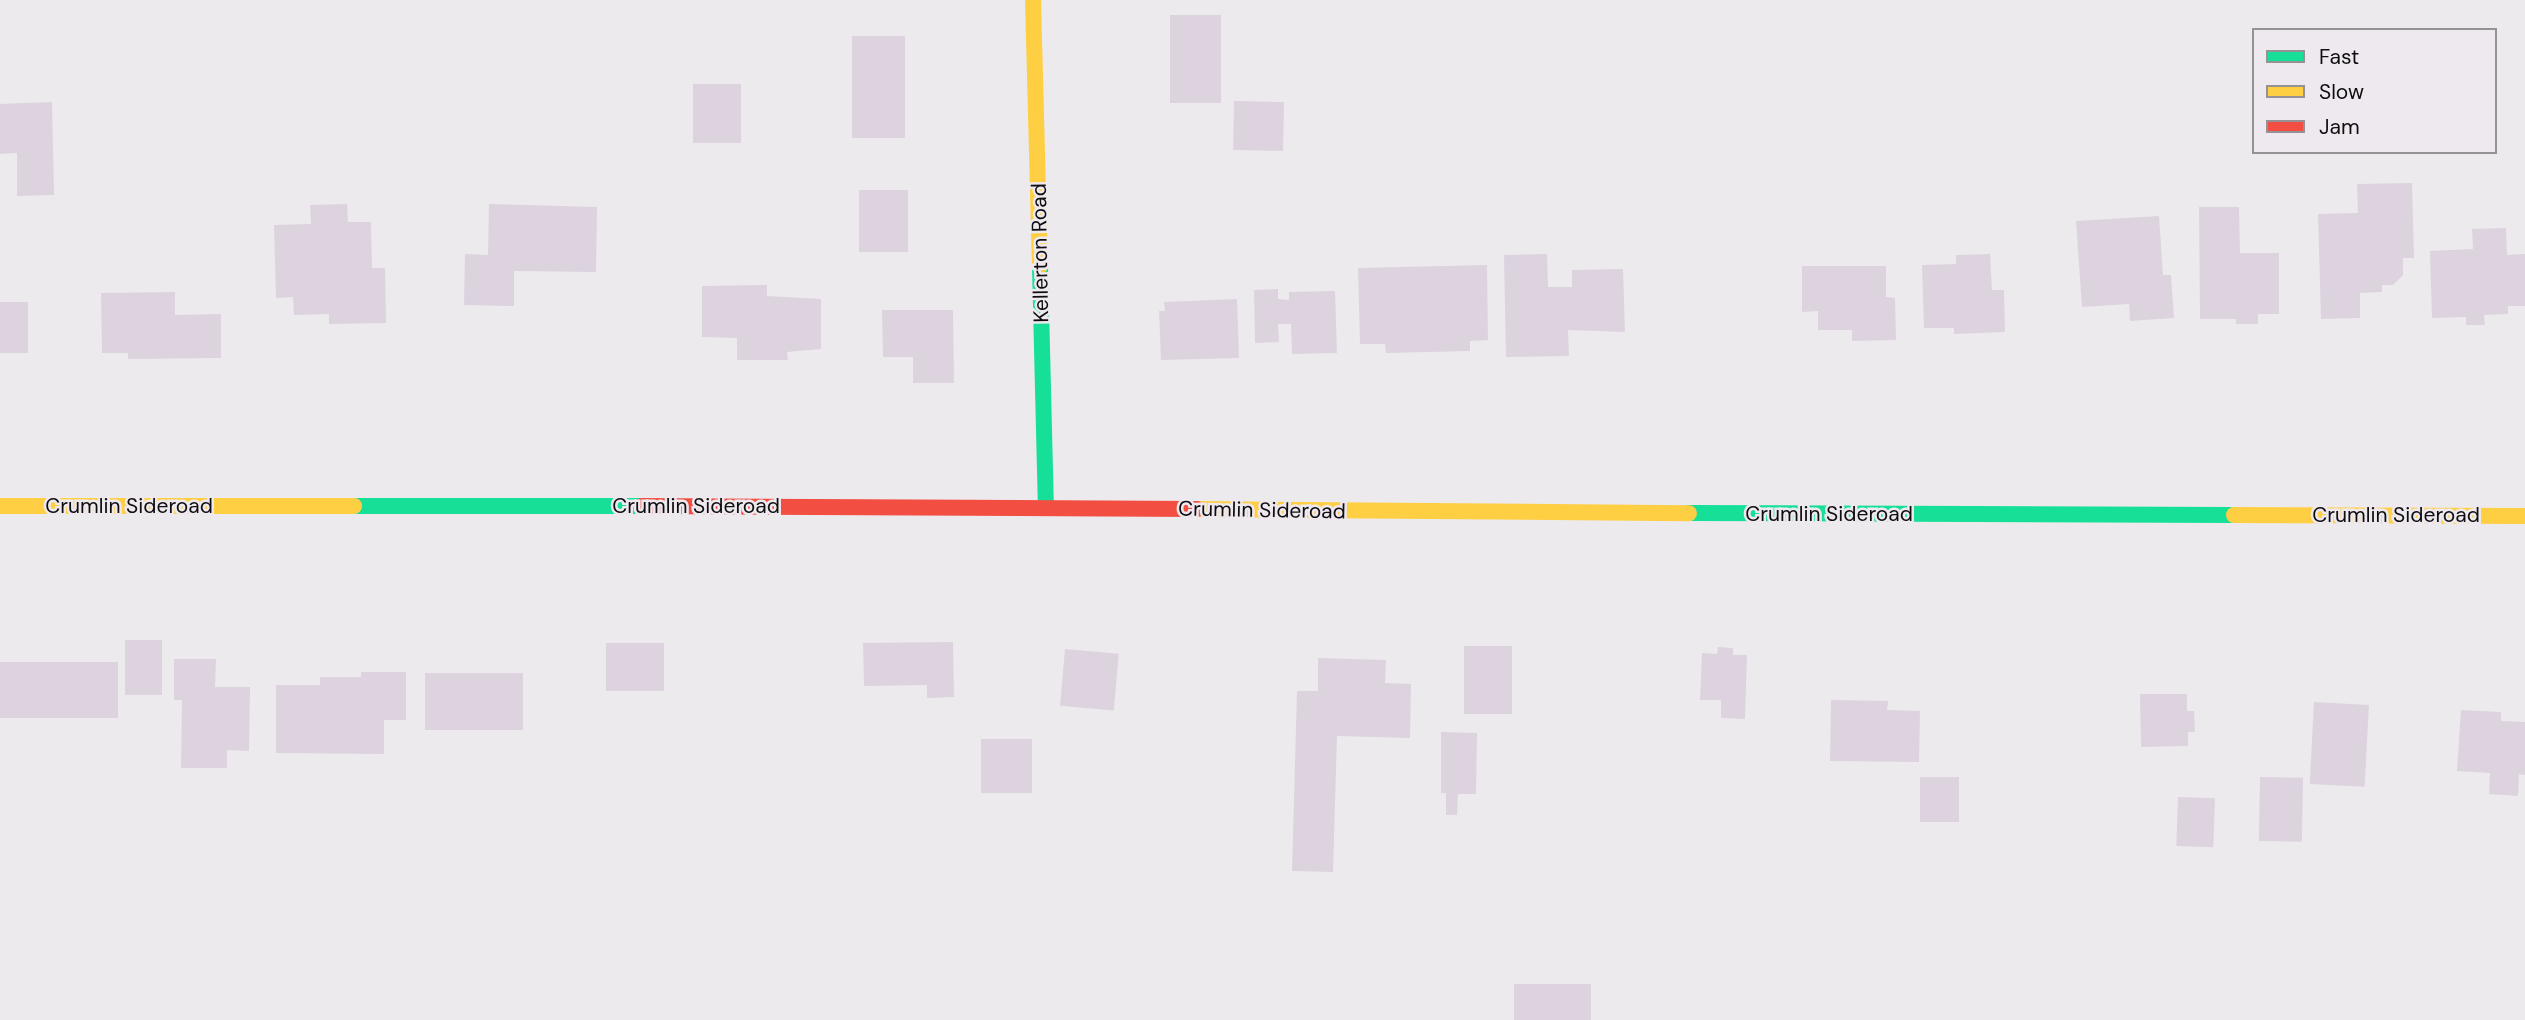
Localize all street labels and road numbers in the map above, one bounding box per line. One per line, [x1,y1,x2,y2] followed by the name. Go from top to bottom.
[1026,183,1054,323] street label: Kellerton Road
[45,493,213,519] street label: Crumlin Sideroad
[612,493,780,519] street label: Crumlin Sideroad
[1178,496,1346,524] street label: Crumlin Sideroad
[1745,501,1913,527] street label: Crumlin Sideroad
[2312,502,2480,528] street label: Crumlin Sideroad

